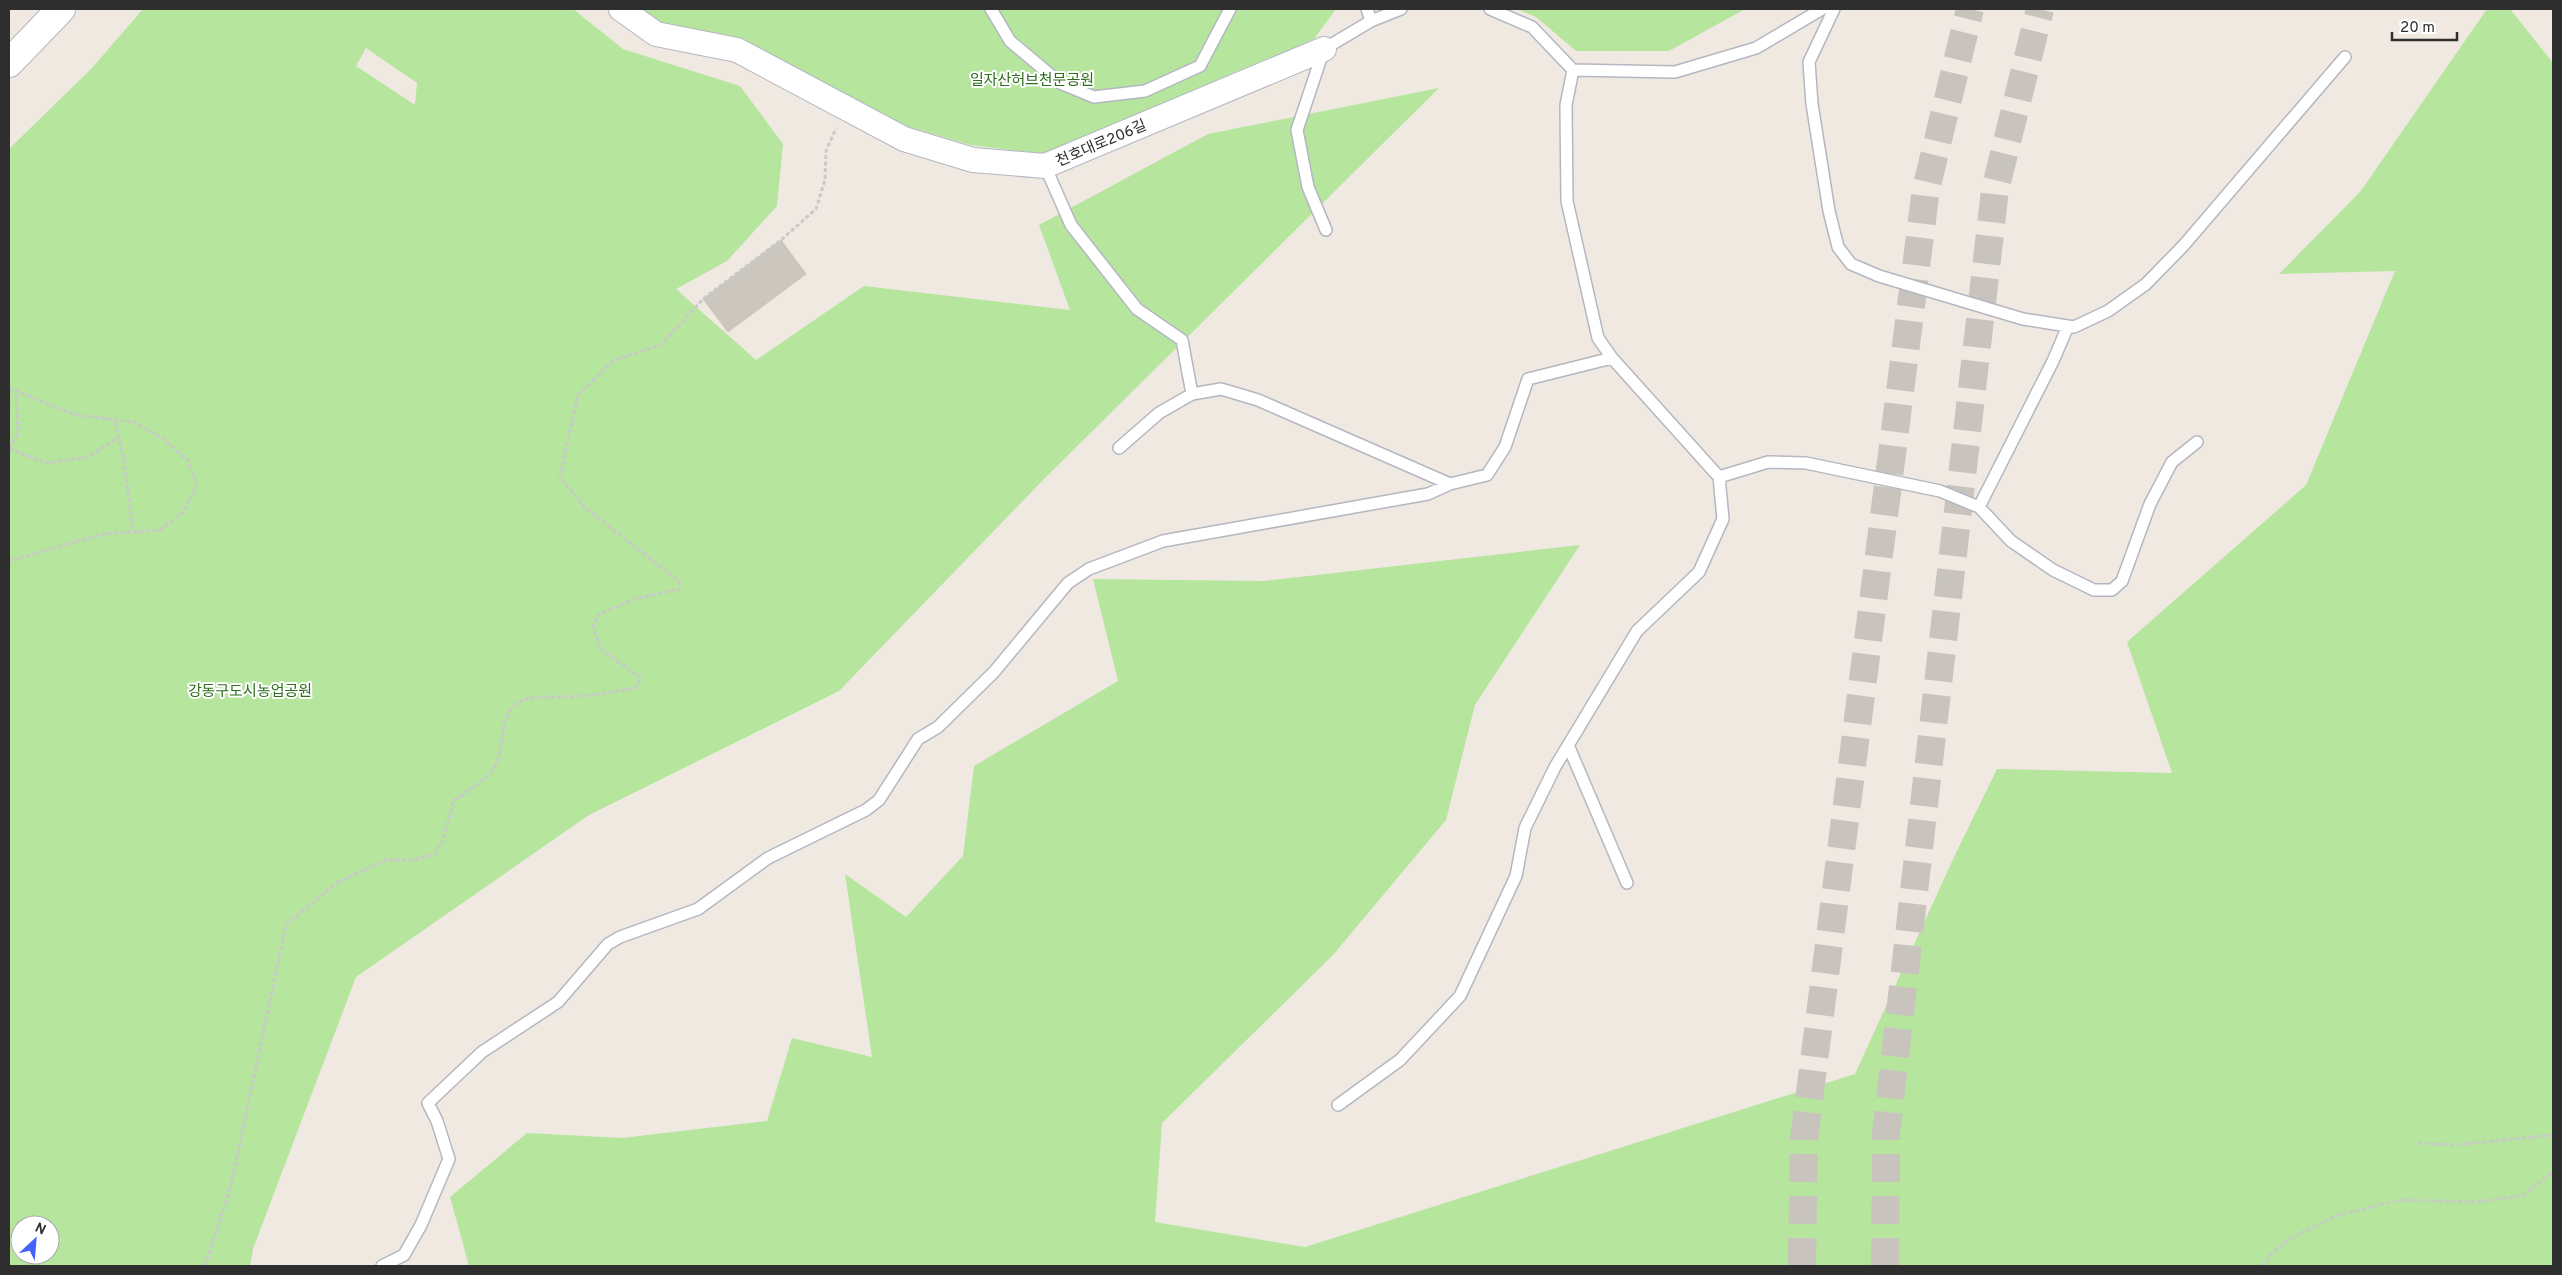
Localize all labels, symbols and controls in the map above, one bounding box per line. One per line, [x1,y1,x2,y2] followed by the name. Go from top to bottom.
[2392,10,2457,42] scale bar
[2400,19,2435,38] text: 20 m
[970,71,1094,91] park label: 일자산허브천문공원
[1053,116,1150,172] street label: 천호대로206길
[188,683,312,702] park label: 강동구도시농업공원
[10,1215,60,1265] north arrow
[32,1220,48,1240] text: N

